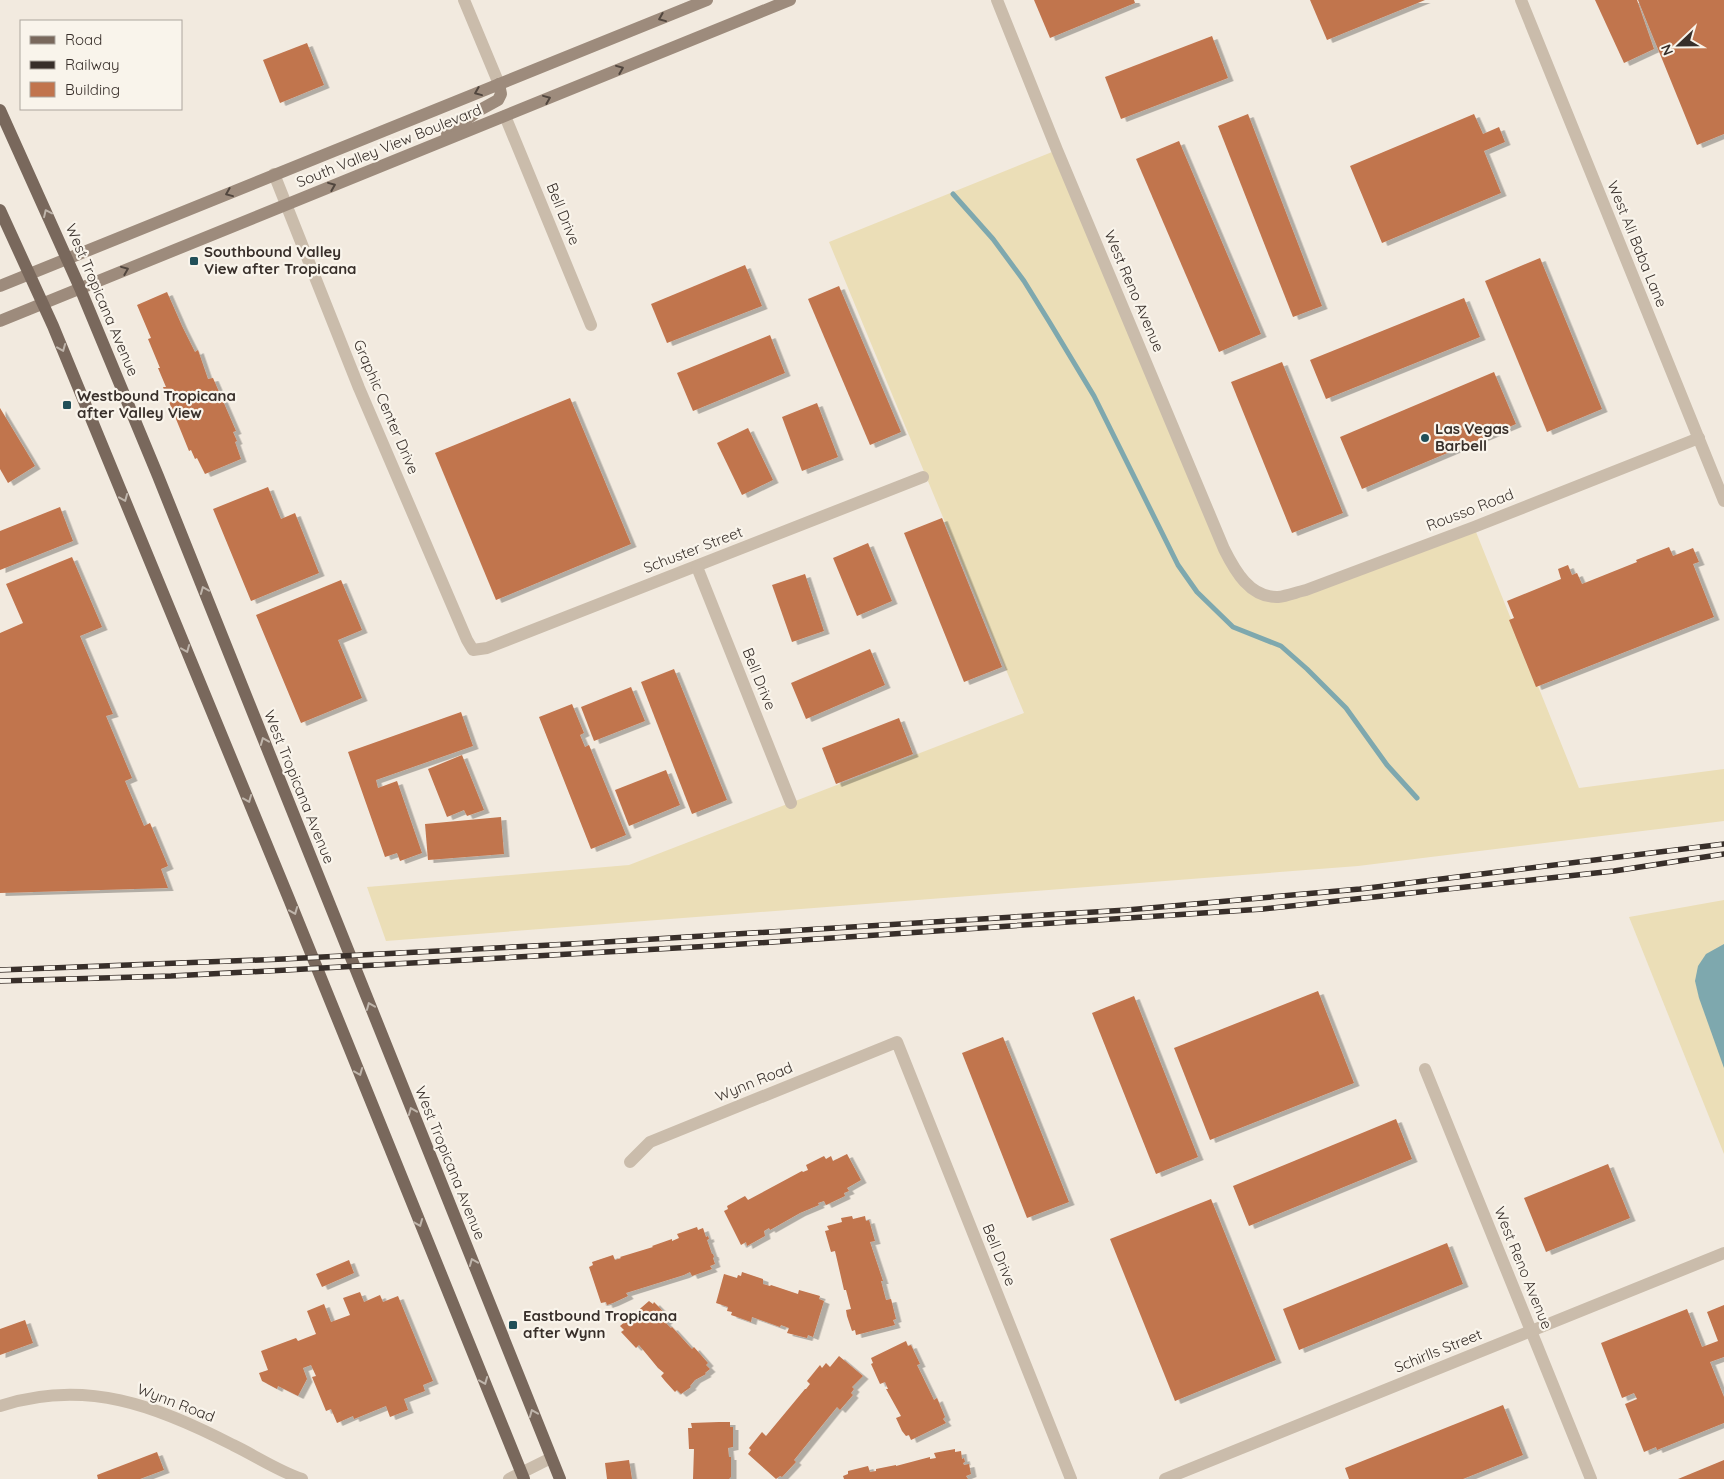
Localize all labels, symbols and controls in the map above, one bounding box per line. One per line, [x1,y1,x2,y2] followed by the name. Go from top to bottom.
[658,12,667,23] one-way arrow
[20,20,182,110] legend
[1654,20,1704,70] north arrow
[65,30,102,49] text: Road
[1657,42,1677,58] text: N
[65,55,120,74] text: Railway
[615,65,624,75] one-way arrow
[65,80,120,99] text: Building
[475,86,483,96] one-way arrow
[542,94,551,105] one-way arrow
[293,100,484,191] street label: South Valley View Boulevard
[1603,178,1672,310] street label: West Ali Baba Lane
[542,180,585,248] street label: Bell Drive
[327,182,336,193] one-way arrow
[225,186,234,197] one-way arrow
[43,210,53,219] one-way arrow
[62,221,143,379] street label: West Tropicana Avenue
[1100,227,1169,355] street label: West Reno Avenue
[204,242,357,278] place label: Southbound Valley View after Tropicana
[188,255,200,267] marker: Southbound Valley View after Tropicana
[121,266,129,276] one-way arrow
[350,337,423,477] street label: Graphic Center Drive
[56,343,66,352] one-way arrow
[77,386,236,422] place label: Westbound Tropicana after Valley View
[61,399,73,411] marker: Westbound Tropicana after Valley View
[1435,419,1509,455] place label: Las Vegas Barbell
[1419,432,1431,444] marker: Las Vegas Barbell
[1423,484,1516,535] street label: Rousso Road
[118,493,128,502] one-way arrow
[641,522,745,577] street label: Schuster Street
[199,587,209,595] one-way arrow
[180,644,190,652] one-way arrow
[738,645,781,713] street label: Bell Drive
[260,707,339,866] street label: West Tropicana Avenue
[260,738,270,746] one-way arrow
[241,794,252,803] one-way arrow
[288,906,298,915] one-way arrow
[366,1002,376,1011] one-way arrow
[712,1057,795,1106] street label: Wynn Road
[352,1067,363,1076] one-way arrow
[411,1083,490,1242] street label: West Tropicana Avenue
[408,1107,418,1116] one-way arrow
[1490,1204,1557,1332] street label: West Reno Avenue
[413,1218,423,1227] one-way arrow
[978,1221,1021,1289] street label: Bell Drive
[468,1258,479,1267] one-way arrow
[523,1306,677,1342] place label: Eastbound Tropicana after Wynn
[507,1319,519,1331] marker: Eastbound Tropicana after Wynn
[1391,1324,1484,1377] street label: Schirlls Street
[478,1376,488,1385] one-way arrow
[135,1379,218,1426] street label: Wynn Road
[529,1409,539,1418] one-way arrow

